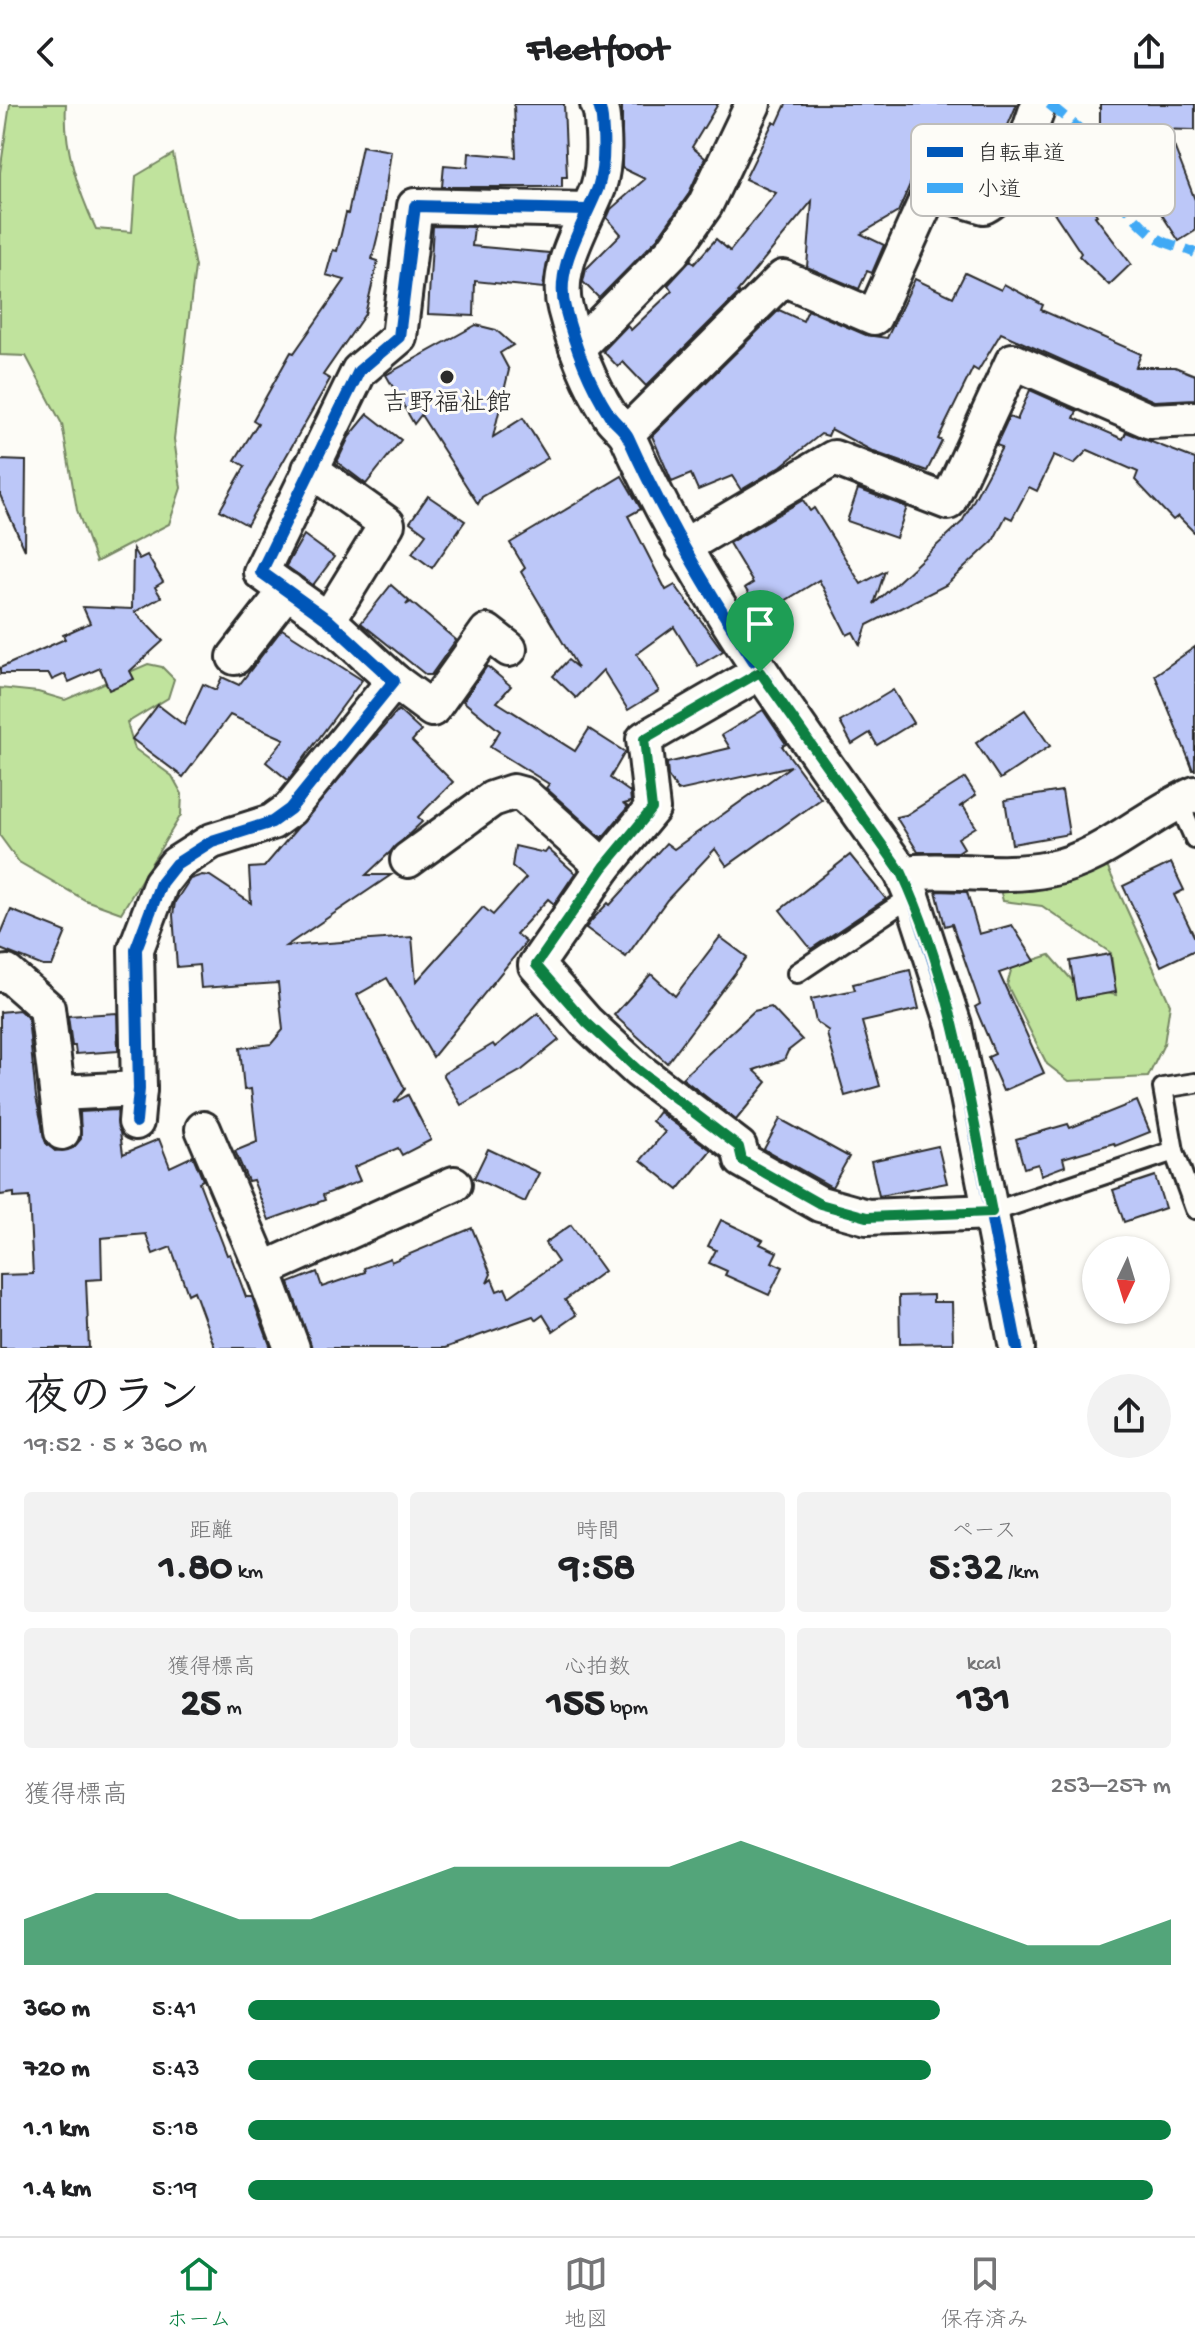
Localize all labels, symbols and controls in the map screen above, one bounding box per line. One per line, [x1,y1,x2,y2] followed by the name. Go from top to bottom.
[24,30,68,74] icon: back
[1127,30,1171,74] icon: share
[527,31,668,74] text: Fleetfoot
[911,124,1175,216] legend
[977,141,1065,169] text: 自転車道
[977,178,1021,205] text: 小道
[438,368,456,386] marker: 吉野福祉館
[382,388,512,421] place label: 吉野福祉館
[726,590,794,672] pin
[738,602,782,646] icon: arrive
[1082,1236,1170,1324] north arrow
[1082,1236,1170,1324] map controls
[1087,1374,1171,1458] button: share
[24,1375,200,1427] text: 夜のラン
[24,1431,207,1462] text: 19:52 · 5 × 360 m
[189,1520,233,1546] text: 距離
[575,1520,620,1546] text: 時間
[951,1520,1016,1546] text: ペース
[159,1546,233,1593] text: 1.80
[560,1546,635,1593] text: 9:58
[929,1546,1003,1593] text: 5:32
[233,1560,263,1586] text: km
[1003,1560,1039,1586] text: /km
[967,1652,1001,1678] text: kcal
[167,1656,255,1682] text: 獲得標高
[564,1656,631,1682] text: 心拍数
[957,1678,1010,1725] text: 131
[180,1682,221,1729] text: 25
[547,1682,605,1729] text: 155
[221,1696,242,1722] text: m
[605,1696,648,1722] text: bpm
[1051,1772,1171,1803] text: 253–257 m
[24,1782,128,1813] text: 獲得標高
[24,1995,90,2026] text: 360 m
[152,1995,197,2026] text: 5:41
[24,2055,90,2086] text: 720 m
[152,2055,200,2086] text: 5:43
[24,2115,89,2146] text: 1.1 km
[152,2115,199,2146] text: 5:18
[24,2175,91,2206] text: 1.4 km
[152,2175,197,2206] text: 5:19
[166,2252,231,2335] tab: ホーム
[564,2252,608,2335] tab: 地図
[941,2252,1029,2335] tab: 保存済み

